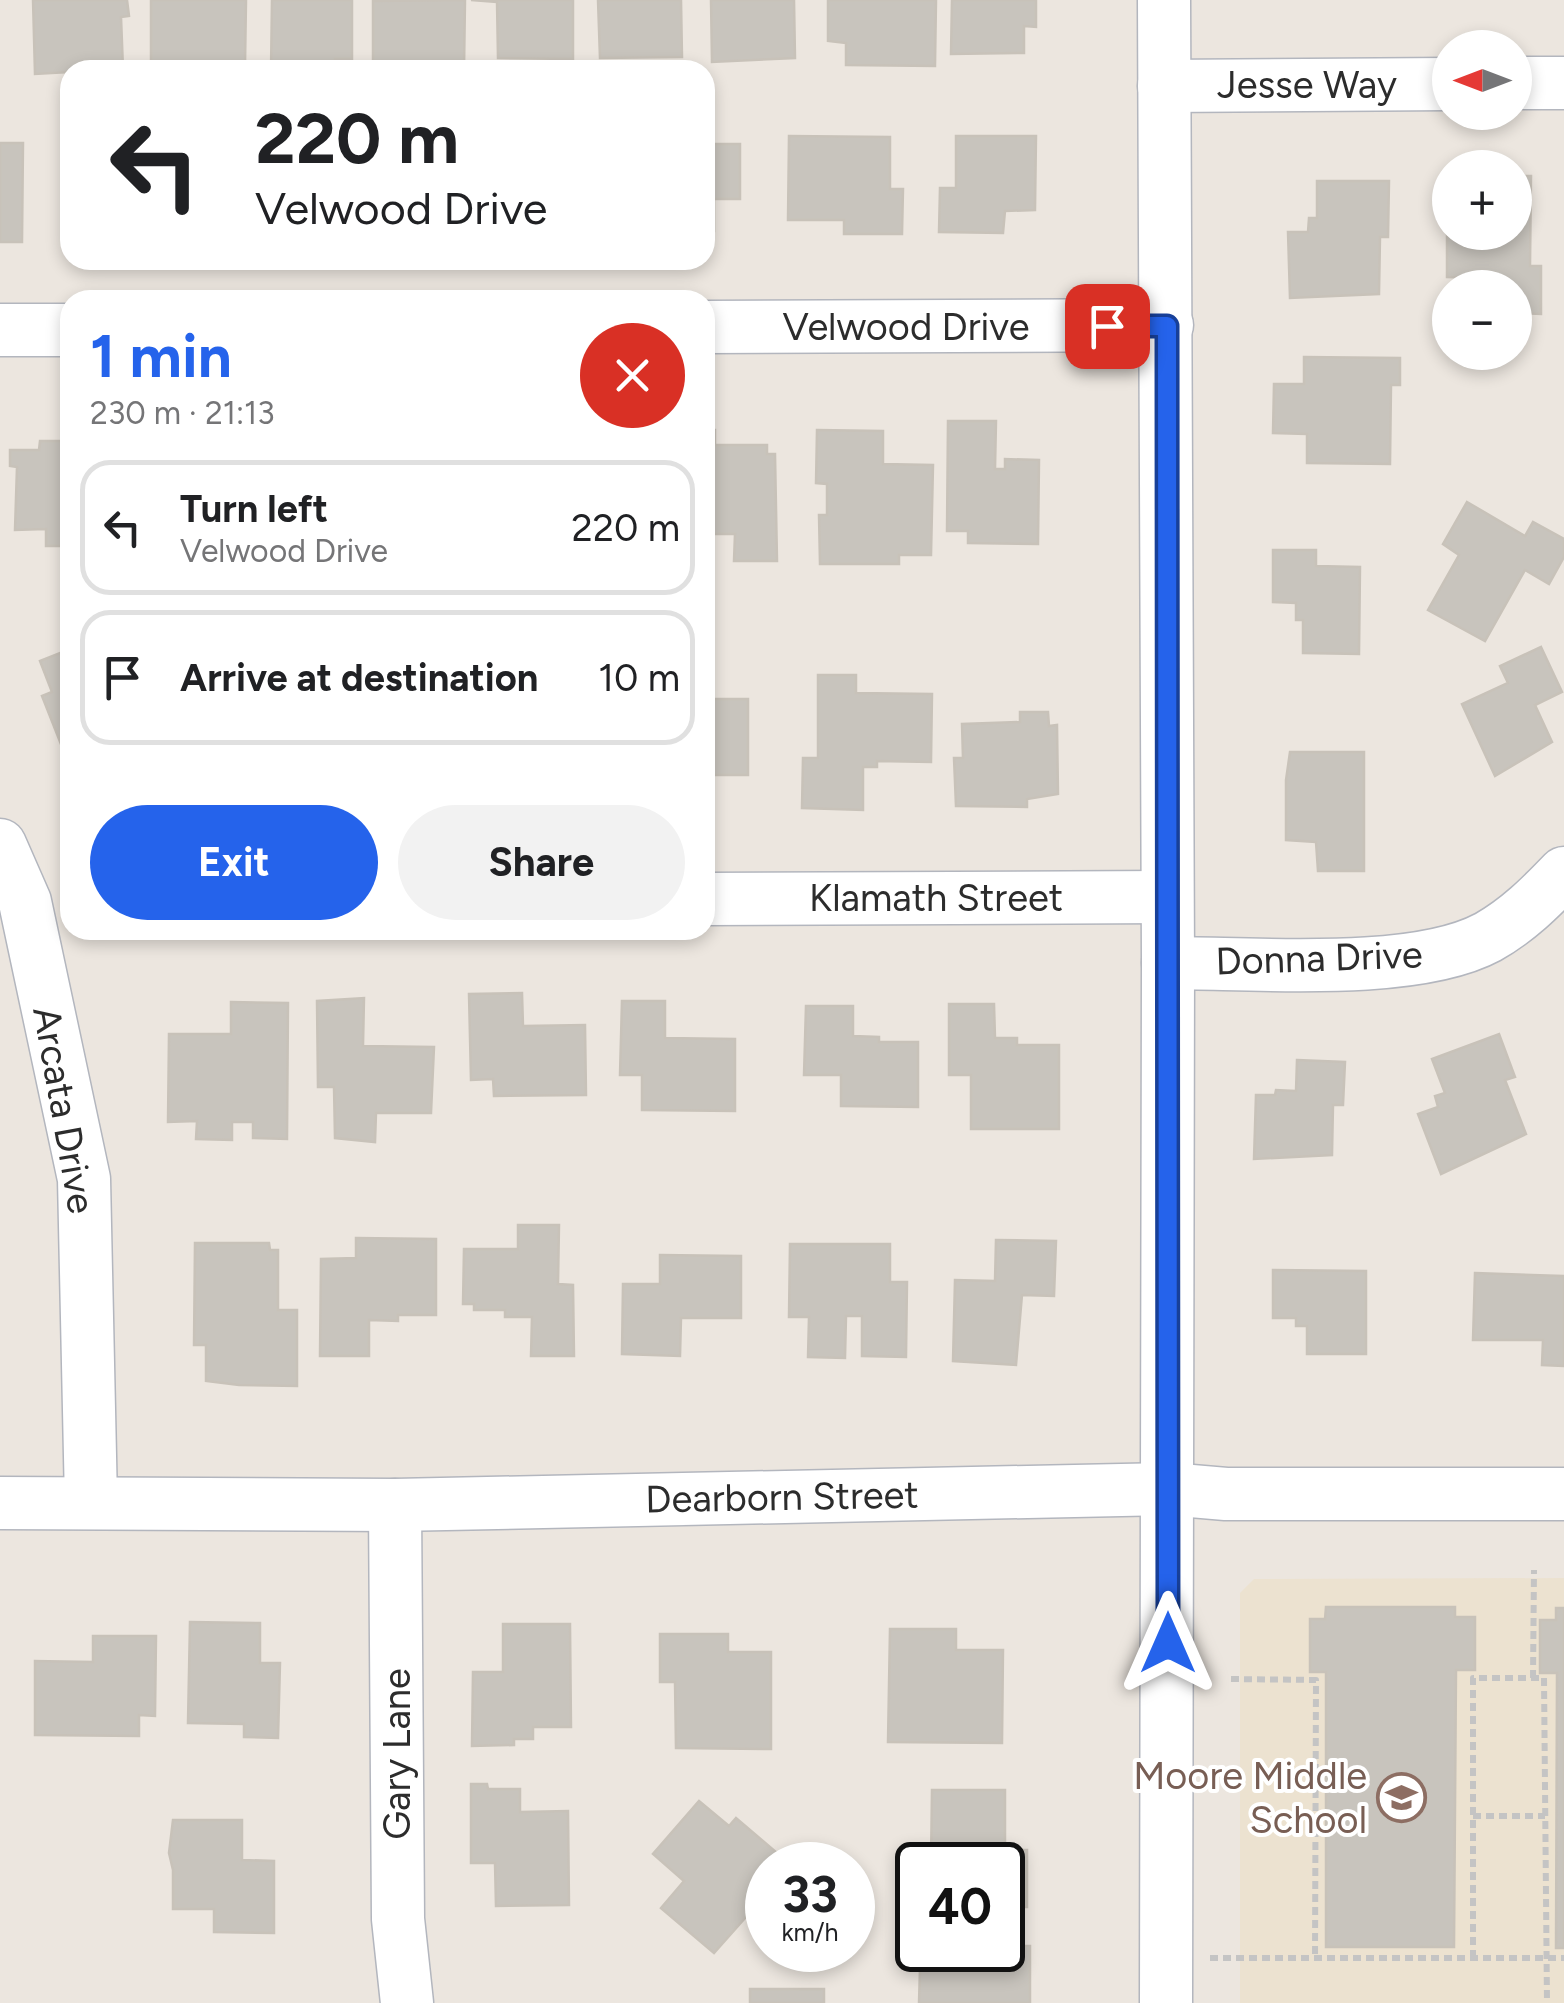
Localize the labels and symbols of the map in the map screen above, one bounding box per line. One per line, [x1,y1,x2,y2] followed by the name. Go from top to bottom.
[1432,30,1532,130] north arrow
[1217,62,1397,108] street label: Jesse Way
[1065,284,1150,369] pin
[783,304,1029,350] street label: Velwood Drive
[809,875,1063,921] street label: Klamath Street
[1215,931,1423,985] street label: Donna Drive
[23,1003,105,1217] street label: Arcata Drive
[645,1472,919,1522] street label: Dearborn Street
[1116,1591,1220,1695] position arrow
[374,1668,420,1840] street label: Gary Lane
[1133,1753,1367,1843] place label: Moore Middle School
[1376,1772,1428,1824] school or university icon: Moore Middle School
[895,1842,1025,1972] speed limit sign: 40

